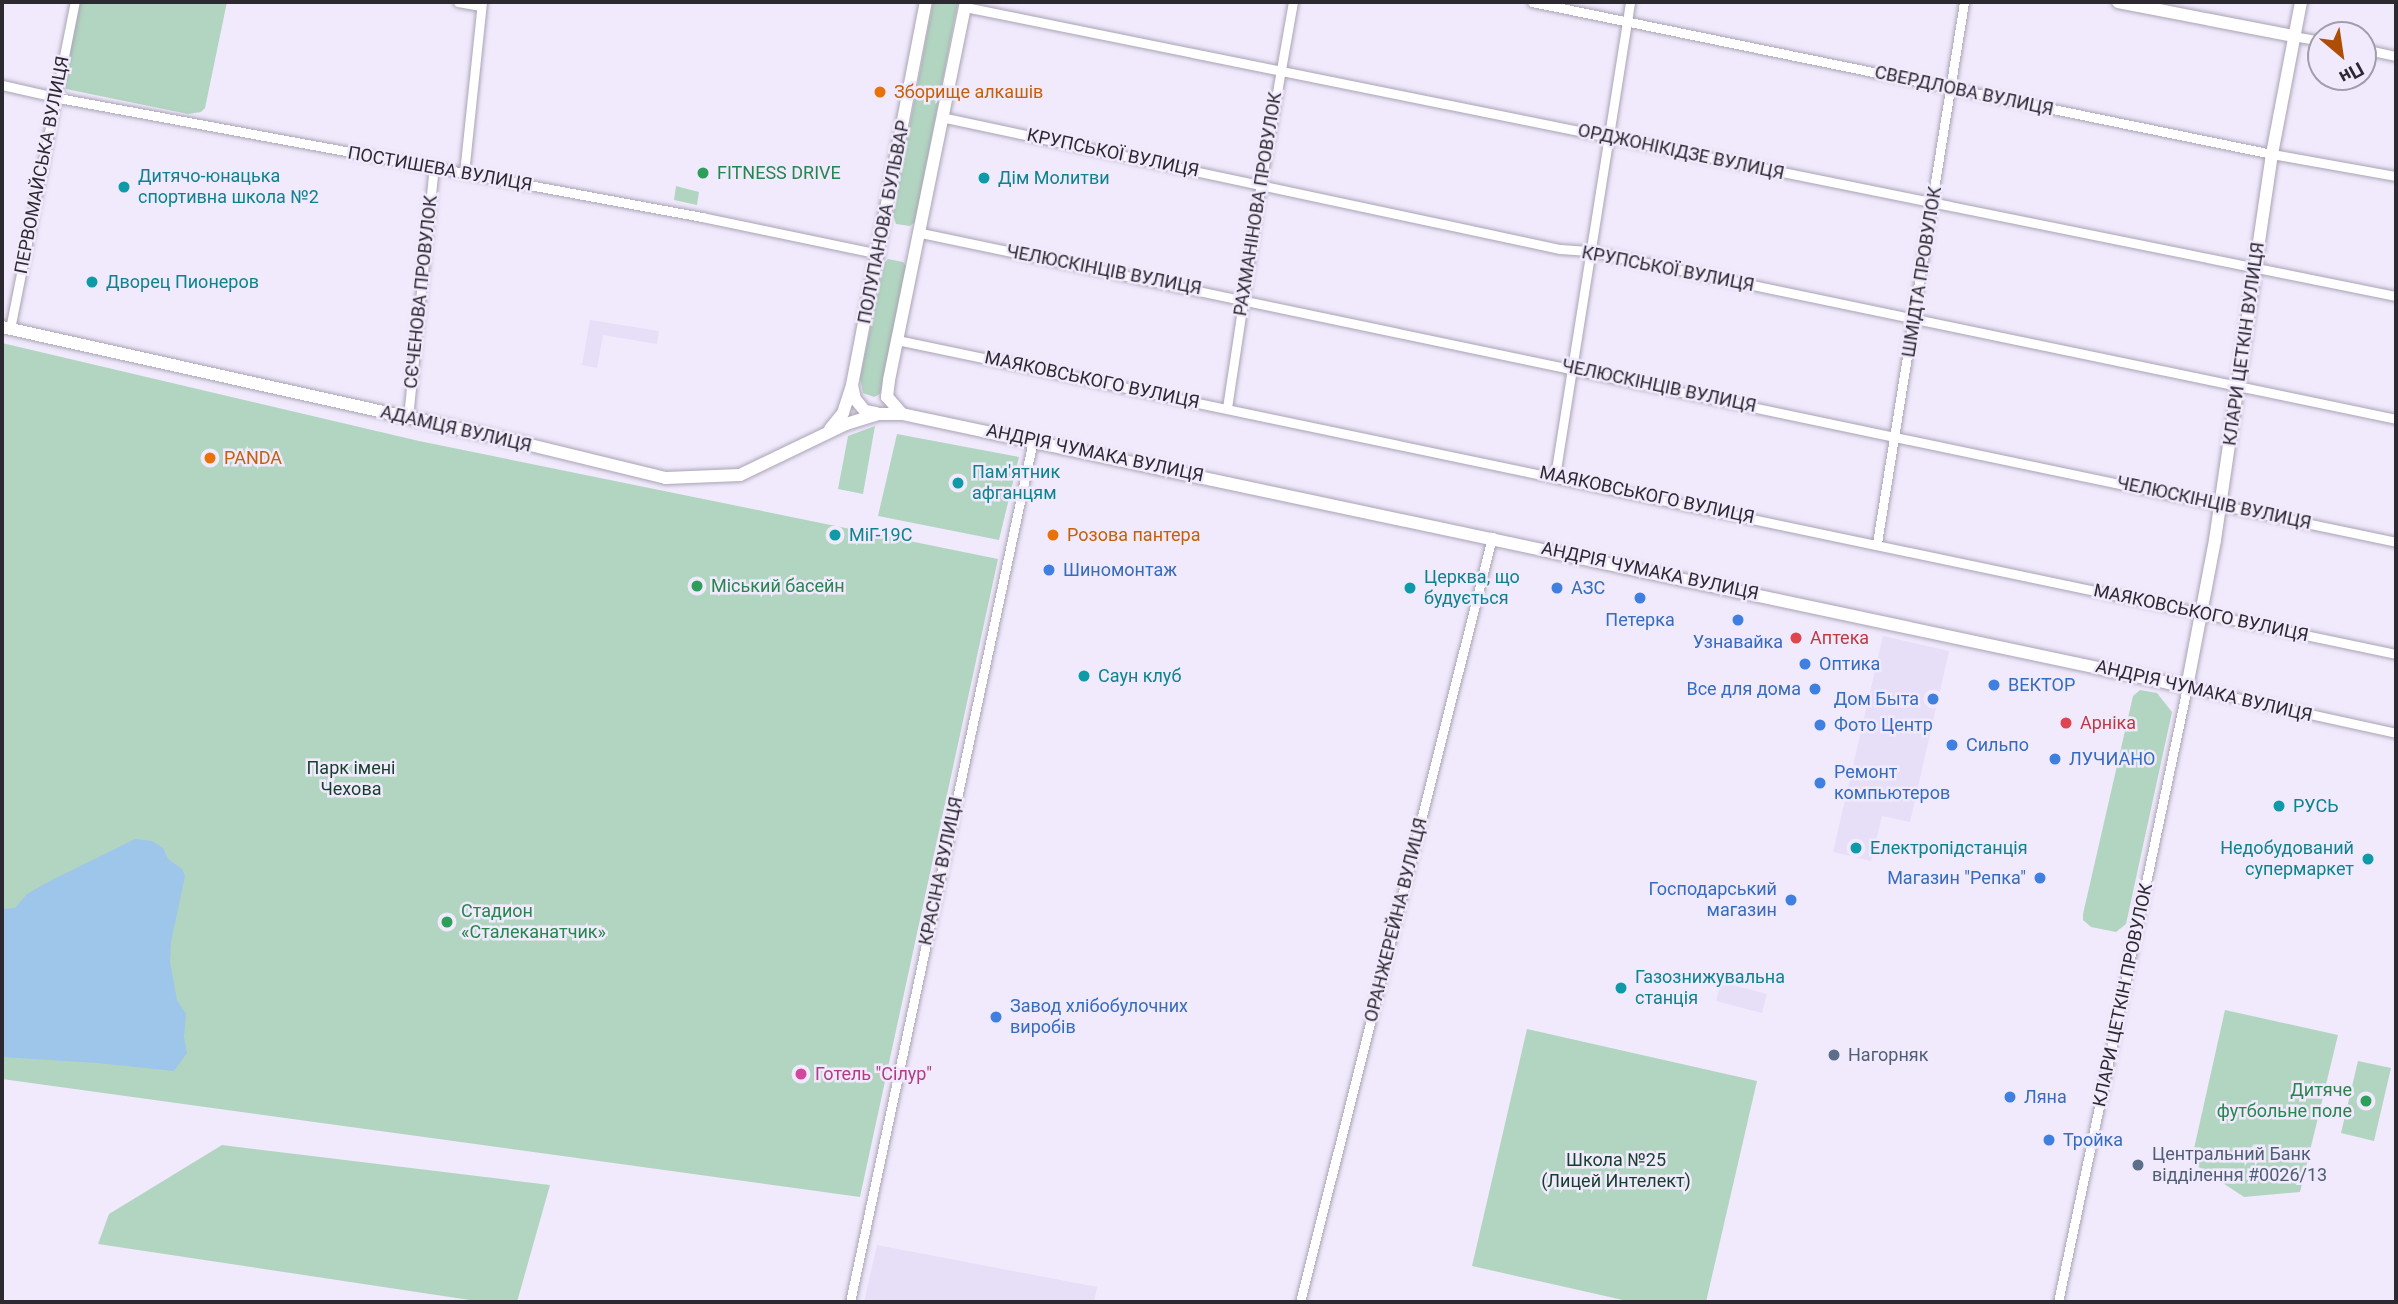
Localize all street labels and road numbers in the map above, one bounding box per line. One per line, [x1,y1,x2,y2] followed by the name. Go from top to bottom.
[10,54,74,276] street label: ПЕРВОМАЙСЬКА ВУЛИЦЯ
[1873,62,2055,120] street label: СВЕРДЛОВА ВУЛИЦЯ
[1230,91,1286,317] street label: РАХМАНІНОВА ПРОВУЛОК
[854,119,914,325] street label: ПОЛУПАНОВА БУЛЬВАР
[1576,120,1786,184] street label: ОРДЖОНІКІДЗЕ ВУЛИЦЯ
[1025,124,1201,182] street label: КРУПСЬКОЇ ВУЛИЦЯ
[346,142,534,196] street label: ПОСТИШЕВА ВУЛИЦЯ
[1898,185,1946,359] street label: ШМІДТА ПРОВУЛОК
[400,194,442,390] street label: СЄЧЕНОВА ПРОВУЛОК
[1005,240,1203,300] street label: ЧЕЛЮСКІНЦІВ ВУЛИЦЯ
[2219,241,2269,447] street label: КЛАРИ ЦЕТКІН ВУЛИЦЯ
[1580,242,1756,296] street label: КРУПСЬКОЇ ВУЛИЦЯ
[983,347,1201,413] street label: МАЯКОВСЬКОГО ВУЛИЦЯ
[1560,355,1758,417] street label: ЧЕЛЮСКІНЦІВ ВУЛИЦЯ
[378,401,534,457] street label: АДАМЦЯ ВУЛИЦЯ
[984,419,1206,487] street label: АНДРІЯ ЧУМАКА ВУЛИЦЯ
[1538,462,1756,528] street label: МАЯКОВСЬКОГО ВУЛИЦЯ
[2115,472,2313,534] street label: ЧЕЛЮСКІНЦІВ ВУЛИЦЯ
[1539,537,1761,605] street label: АНДРІЯ ЧУМАКА ВУЛИЦЯ
[2092,580,2310,646] street label: МАЯКОВСЬКОГО ВУЛИЦЯ
[2094,656,2314,726] street label: АНДРІЯ ЧУМАКА ВУЛИЦЯ
[915,795,967,947] street label: КРАСІНА ВУЛИЦЯ
[1360,816,1432,1024] street label: ОРАНЖЕРЕЙНА ВУЛИЦЯ
[2089,881,2157,1109] street label: КЛАРИ ЦЕТКІН ПРОВУЛОК

